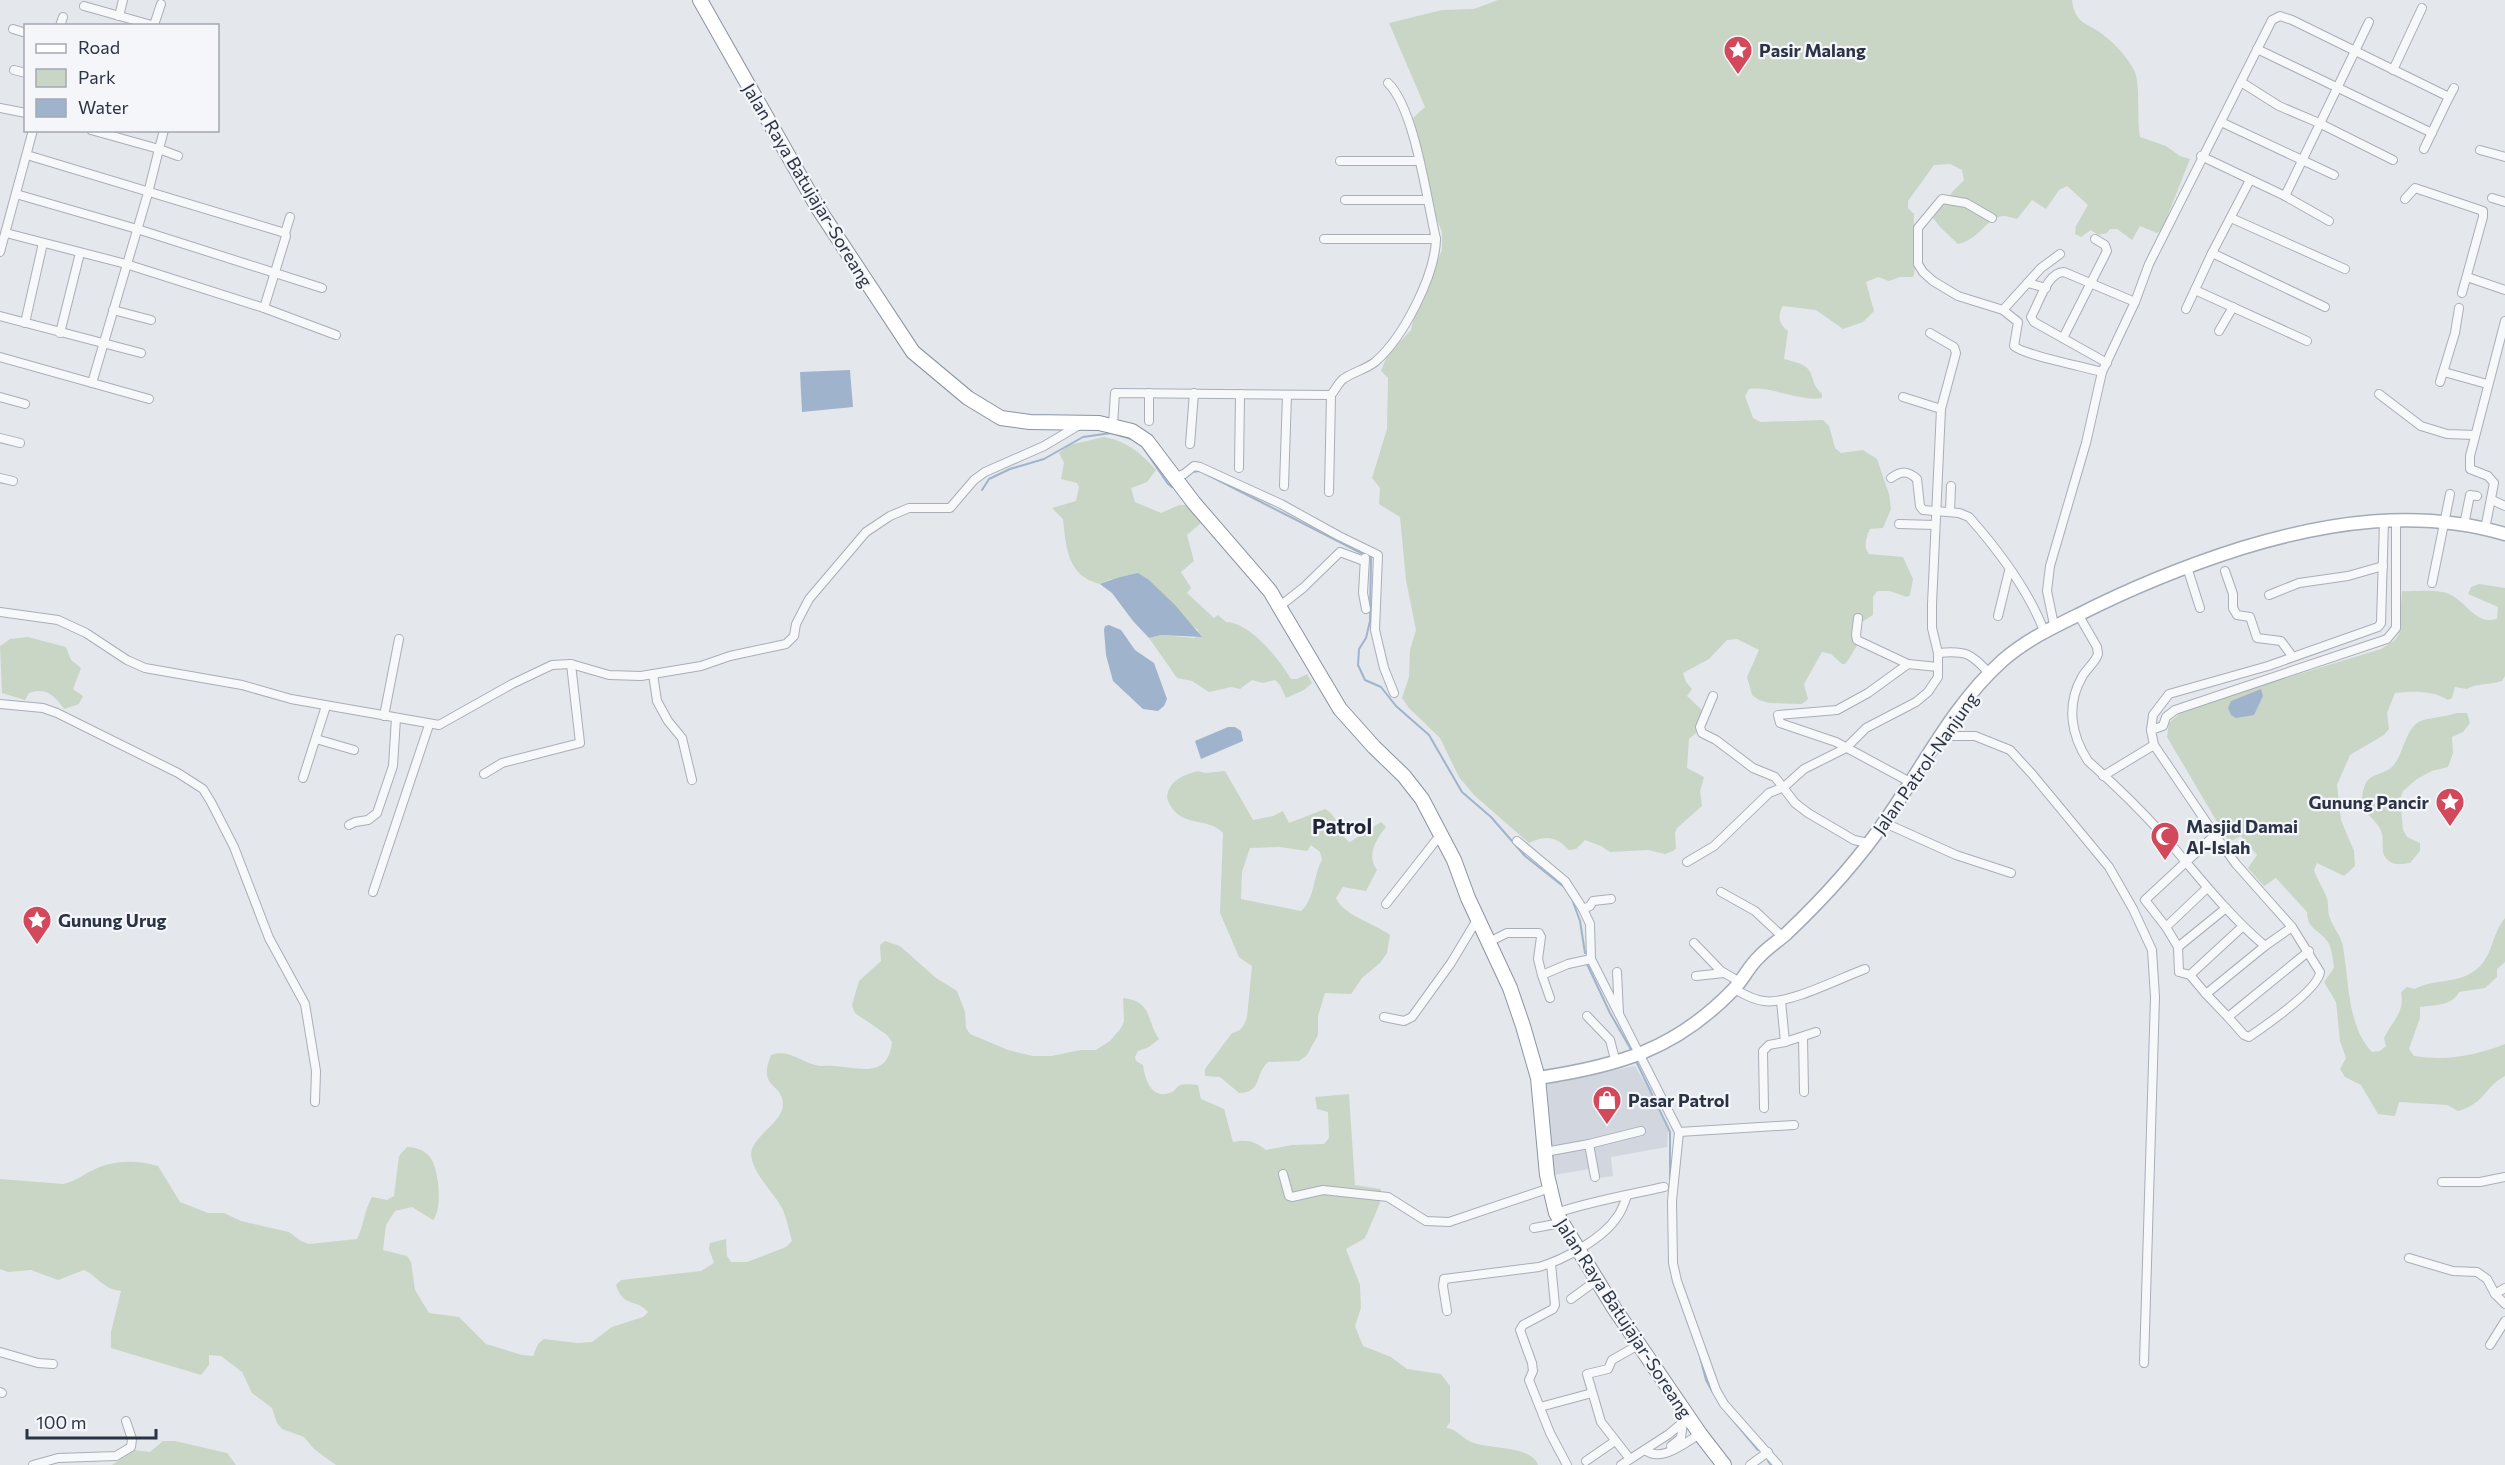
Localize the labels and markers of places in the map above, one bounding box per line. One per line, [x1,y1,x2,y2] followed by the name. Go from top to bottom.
[1722,34,1754,76] place icon: Pasir Malang
[1759,39,1866,61] place label: Pasir Malang
[2434,786,2466,828] place icon: Gunung Pancir
[2308,791,2430,813] place label: Gunung Pancir
[2186,815,2298,858] place label: Masjid Damai Al-Islah
[2149,820,2181,862] mosque icon: Masjid Damai Al-Islah
[21,904,53,946] place icon: Gunung Urug
[58,909,167,931] place label: Gunung Urug
[1591,1084,1623,1126] shop icon: Pasar Patrol
[1628,1089,1730,1111] place label: Pasar Patrol

